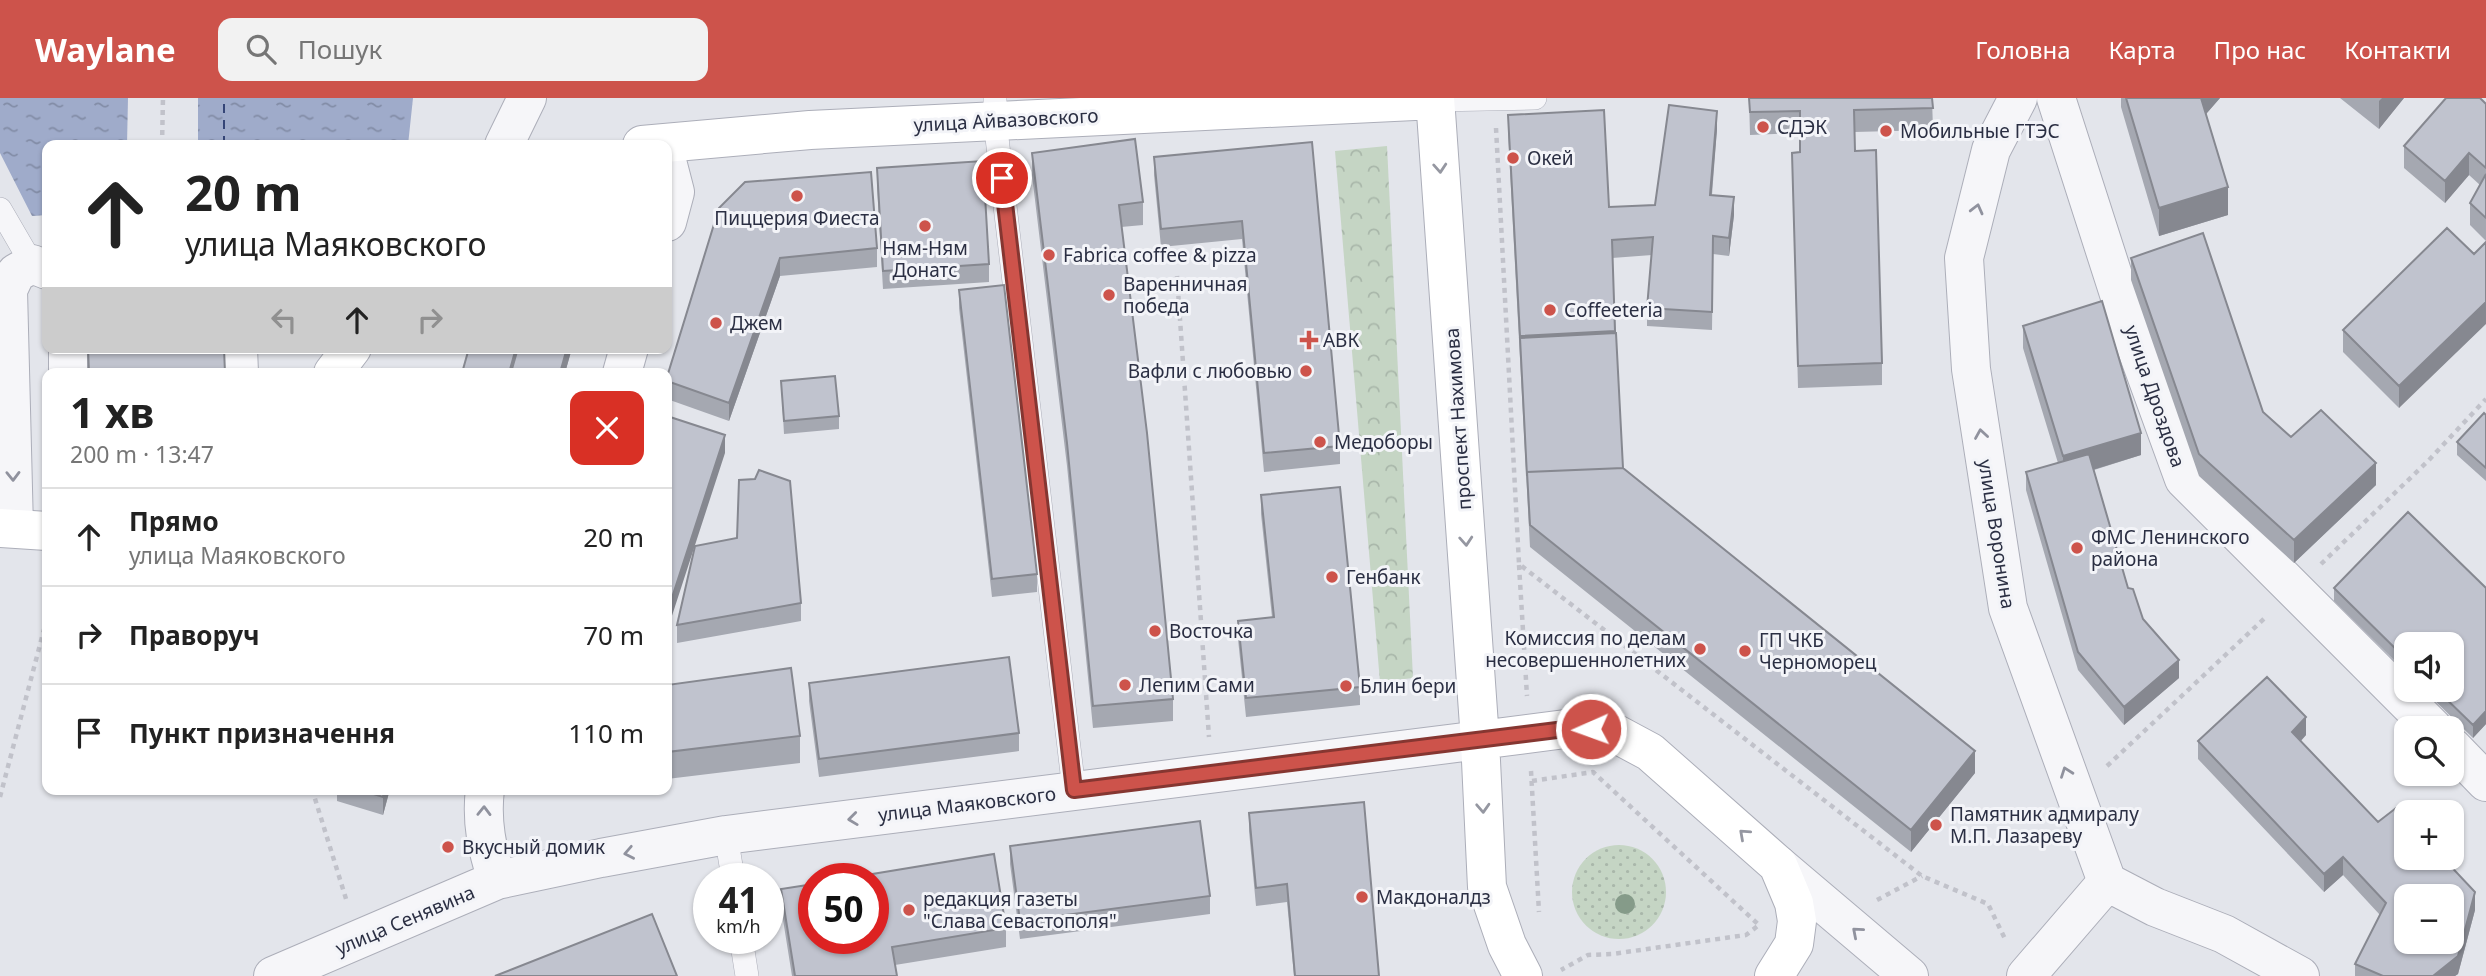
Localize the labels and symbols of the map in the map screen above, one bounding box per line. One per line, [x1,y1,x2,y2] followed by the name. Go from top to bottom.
[913,102,1099,138] street label: улица Айвазовского
[1777,114,1827,140] place label: СДЭК
[1900,118,2060,144] place label: Мобильные ГТЭС
[1755,119,1771,135] marker: СДЭК
[1878,123,1894,139] marker: Мобильные ГТЭС
[1527,145,1573,171] place label: Окей
[972,148,1032,208] pin
[1505,150,1521,166] marker: Окей
[1432,162,1447,173] one-way arrow
[789,188,805,204] marker: Пиццерия Фиеста
[1969,203,1983,215] one-way arrow
[714,205,880,231] place label: Пиццерия Фиеста
[917,218,933,234] marker: Ням-Ням Донатс
[882,235,968,283] place label: Ням-Ням Донатс
[1063,242,1257,268] place label: Fabrica coffee & pizza
[1041,247,1057,263] marker: Fabrica coffee & pizza
[1123,271,1247,319] place label: Варенничная победа
[1101,287,1117,303] marker: Варенничная победа
[1564,297,1663,323] place label: Coffeeteria
[1542,302,1558,318] marker: Coffeeteria
[730,310,783,336] place label: Джем
[708,315,724,331] marker: Джем
[2118,321,2192,471] street label: улица Дроздова
[1323,327,1359,353] place label: АВК
[1439,327,1477,511] street label: проспект Нахимова
[1301,332,1317,348] marker: АВК
[1128,358,1292,384] place label: Вафли с любовью
[1298,363,1314,379] marker: Вафли с любовью
[1974,428,1989,440] one-way arrow
[1334,429,1433,455] place label: Медоборы
[1312,434,1328,450] marker: Медоборы
[1972,457,2022,611] street label: улица Воронина
[5,471,20,482] one-way arrow
[2091,524,2250,572] place label: ФМС Ленинского района
[1459,536,1474,547] one-way arrow
[2069,540,2085,556] marker: ФМС Ленинского района
[1346,564,1421,590] place label: Генбанк
[1324,569,1340,585] marker: Генбанк
[1169,618,1253,644] place label: Восточка
[1147,623,1163,639] marker: Восточка
[1485,625,1686,673] place label: Комиссия по делам несовершеннолетних
[1759,627,1877,675] place label: ГП ЧКБ Черноморец
[1692,641,1708,657] marker: Комиссия по делам несовершеннолетних
[1737,643,1753,659] marker: ГП ЧКБ Черноморец
[1139,672,1255,698] place label: Лепим Сами
[1360,673,1456,699] place label: Блин бери
[1117,677,1133,693] marker: Лепим Сами
[1338,678,1354,694] marker: Блин бери
[1554,692,1628,766] position arrow
[2060,766,2074,778] one-way arrow
[877,780,1057,828] street label: улица Маяковского
[1950,801,2139,849] place label: Памятник адмиралу М.П. Лазареву
[1476,803,1491,814] one-way arrow
[476,805,492,816] one-way arrow
[847,811,859,826] one-way arrow
[1928,817,1944,833] marker: Памятник адмиралу М.П. Лазареву
[1739,830,1752,842] one-way arrow
[462,834,605,860] place label: Вкусный домик
[440,839,456,855] marker: Вкусный домик
[623,845,634,860] one-way arrow
[798,863,889,954] speed limit sign: 50
[331,879,479,961] street label: улица Сенявина
[1376,884,1491,910] place label: Макдоналдз
[923,886,1117,934] place label: редакция газеты "Слава Севастополя"
[1354,889,1370,905] marker: Макдоналдз
[901,902,917,918] marker: редакция газеты "Слава Севастополя"
[1853,928,1866,940] one-way arrow

